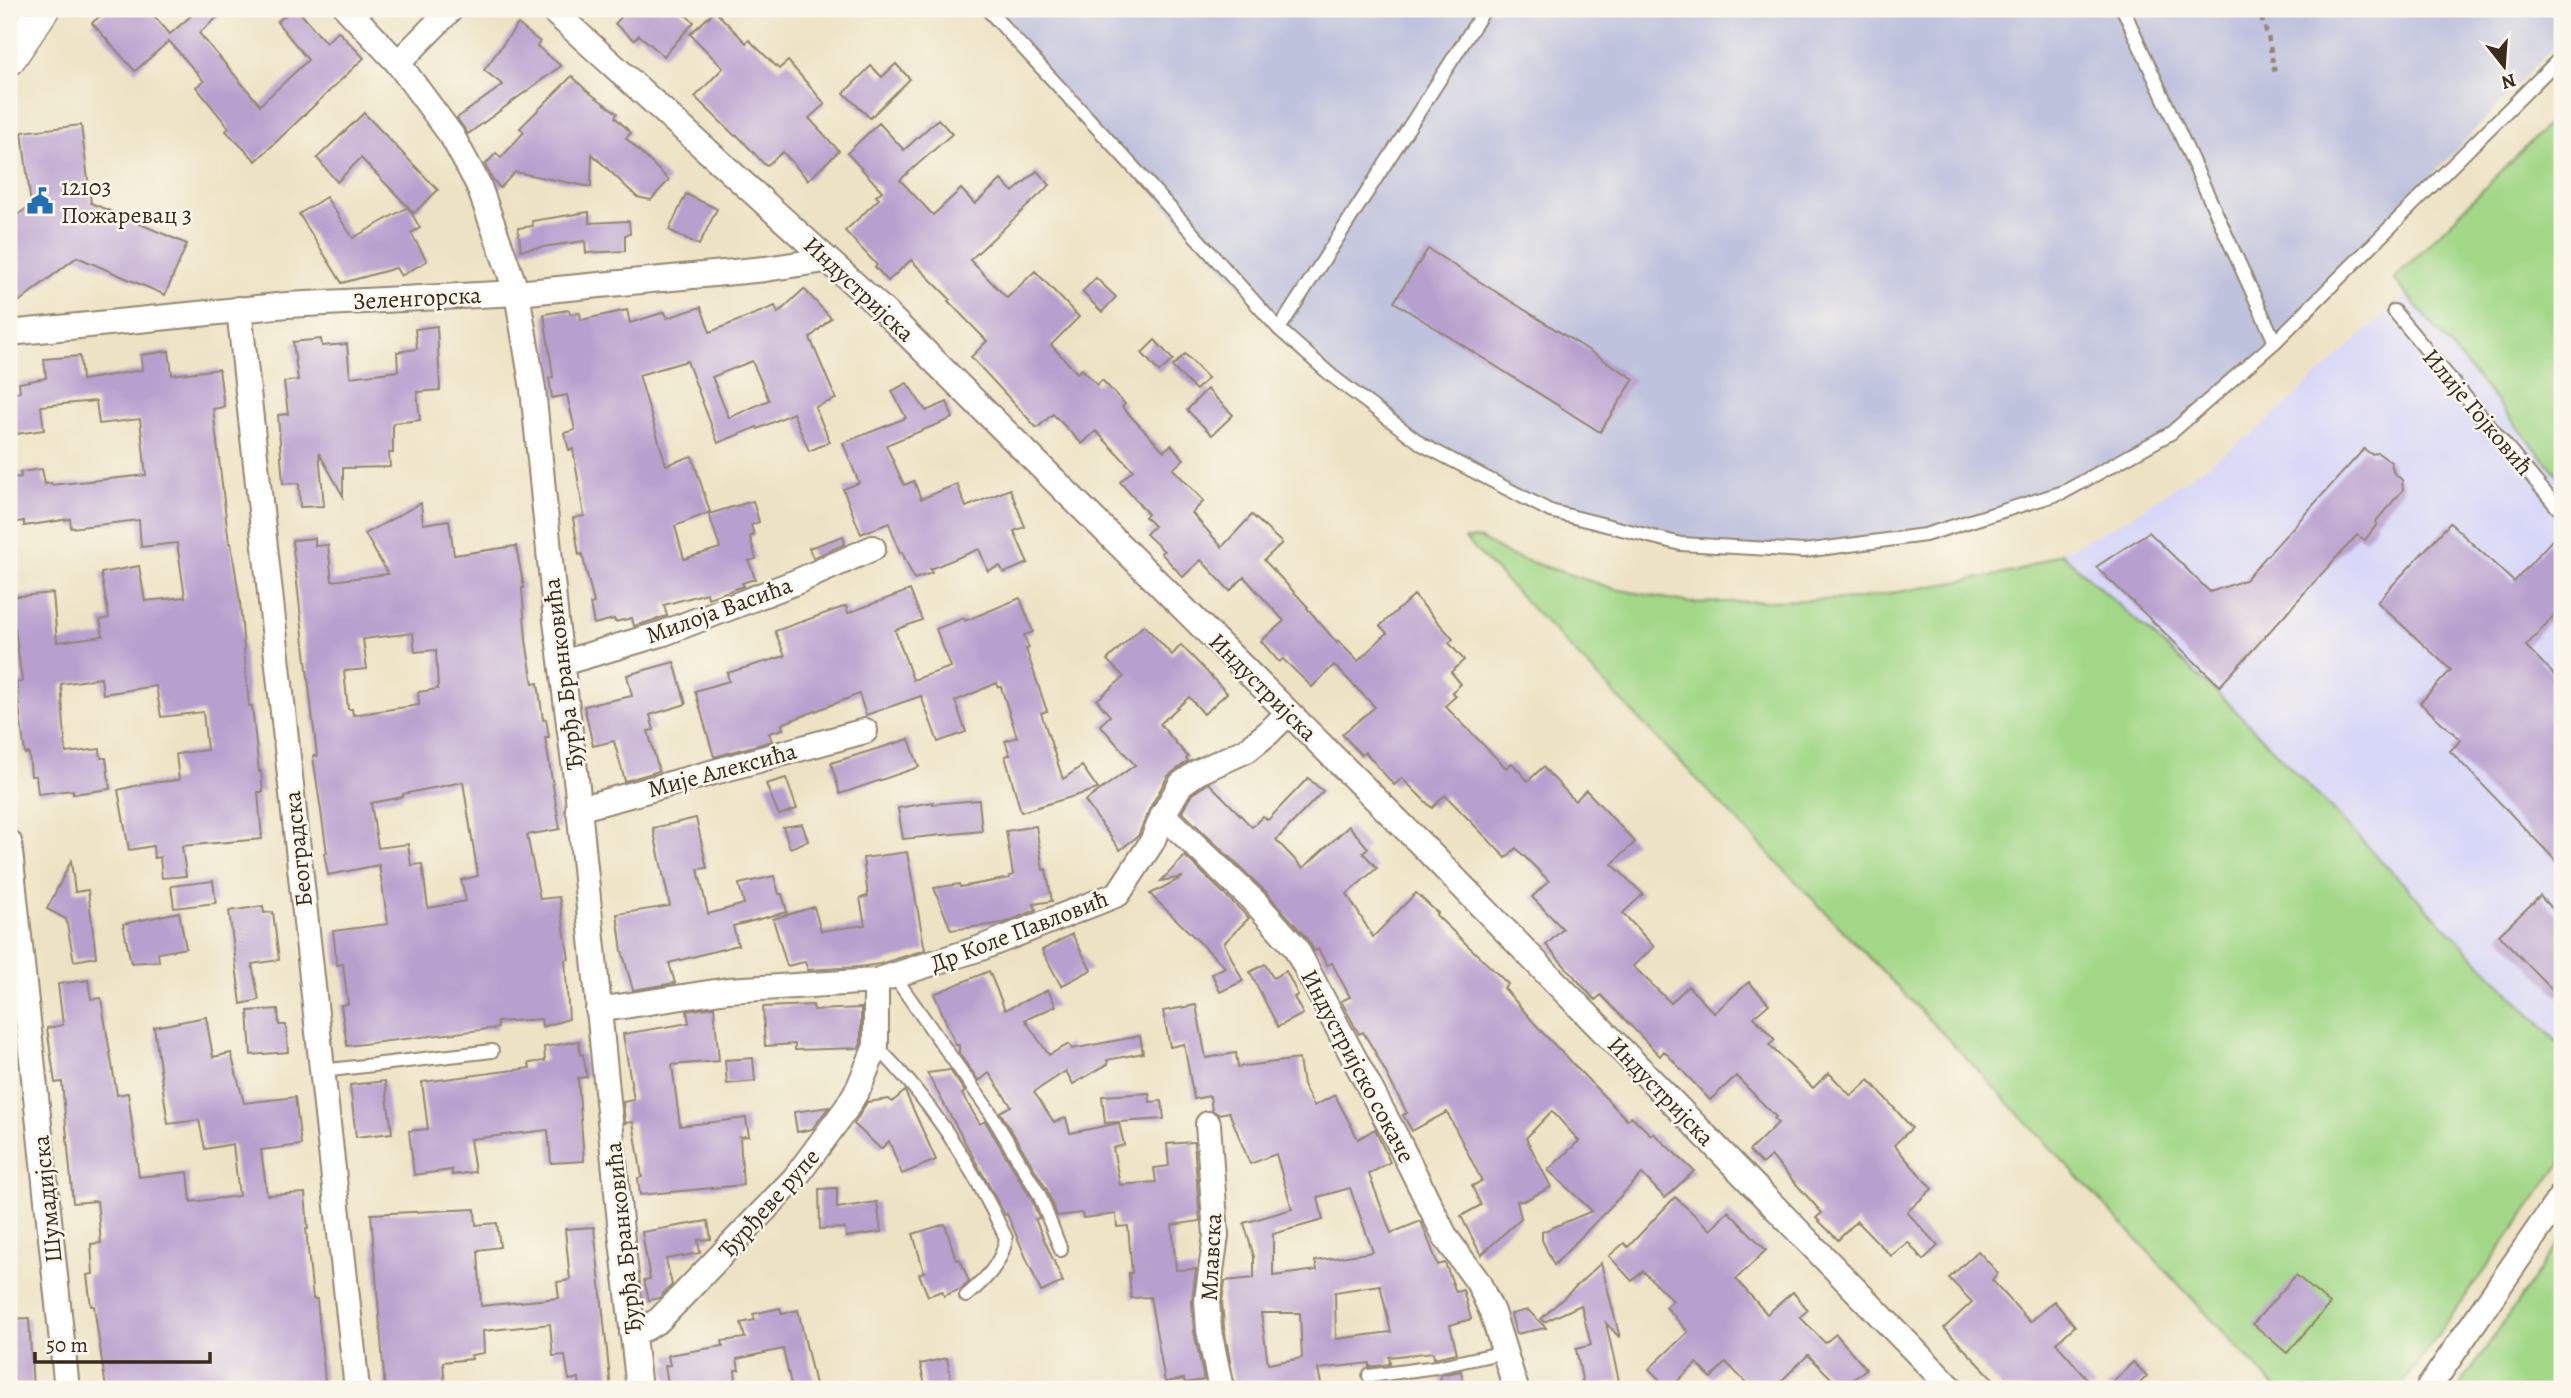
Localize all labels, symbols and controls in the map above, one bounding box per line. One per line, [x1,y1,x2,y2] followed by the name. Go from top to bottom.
[2470,32,2540,102] north arrow
[2498,67,2519,96] text: N
[61,171,192,231] place label: 12103 Пожаревац 3
[25,186,55,216] public building icon: 12103 Пожаревац 3
[796,229,922,349] street label: Индустријска
[352,279,482,317] street label: Зеленгорска
[2415,342,2541,482] street label: Илије Гојковић
[641,569,797,651] street label: Милоја Васића
[535,576,591,772] street label: Ђурђа Бранковића
[1202,626,1324,748] street label: Индустријска
[644,735,800,805] street label: Мије Алексића
[276,789,320,909] street label: Београдска
[925,882,1113,980] street label: Др Коле Павловић
[1293,964,1423,1168] street label: Индустријско сокаче
[1600,1029,1722,1153] street label: Индустријска
[24,1134,70,1264] street label: Шумадијска
[597,1140,649,1336] street label: Ђурђа Бранковића
[711,1141,827,1265] street label: Ђурђеве рупе
[1193,1212,1229,1302] street label: Млавска
[35,1321,210,1365] scale bar
[46,1331,88,1359] text: 50 m

